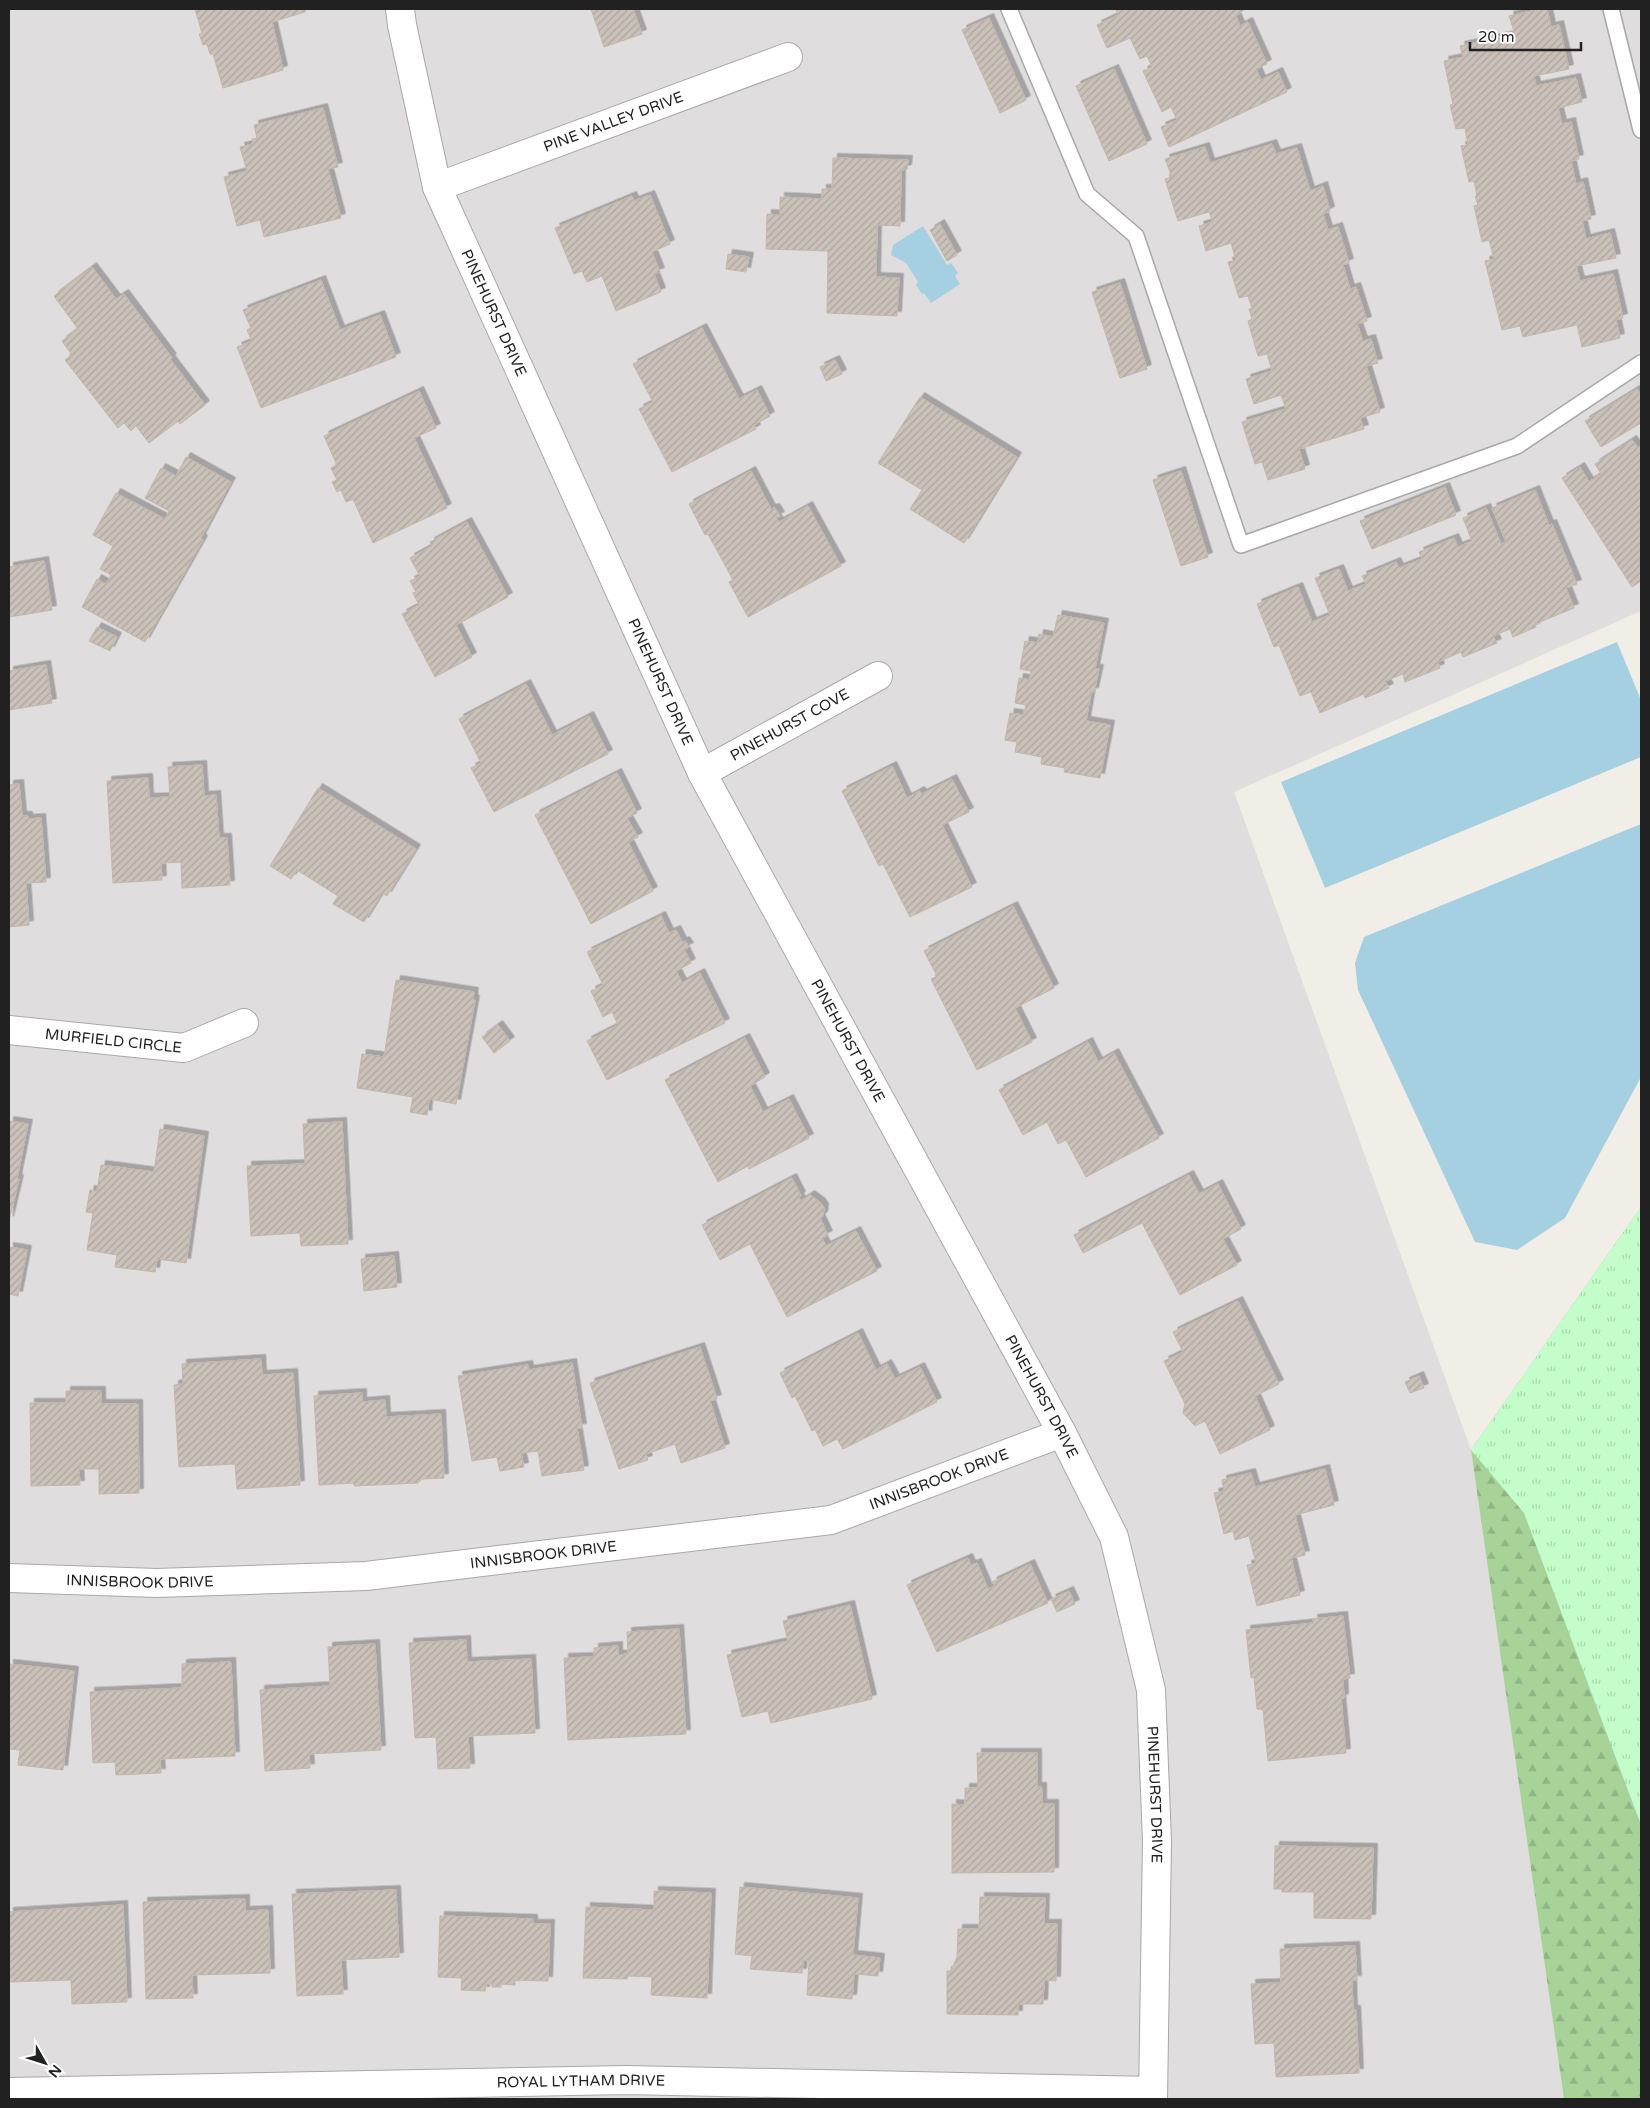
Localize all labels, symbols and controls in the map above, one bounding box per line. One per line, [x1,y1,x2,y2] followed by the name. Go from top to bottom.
[1470,20,1581,52] scale bar
[1478,28,1515,46] text: 20 m
[541,88,686,156] street label: PINE VALLEY DRIVE
[457,247,530,379] street label: PINEHURST DRIVE
[624,616,697,748] street label: PINEHURST DRIVE
[727,685,852,765] street label: PINEHURST COVE
[807,976,889,1105] street label: PINEHURST DRIVE
[44,1025,183,1057] street label: MURFIELD CIRCLE
[1001,1332,1082,1461] street label: PINEHURST DRIVE
[867,1445,1011,1514] street label: INNISBROOK DRIVE
[469,1537,618,1572] street label: INNISBROOK DRIVE
[66,1571,214,1592] street label: INNISBROOK DRIVE
[1143,1725,1166,1863] street label: PINEHURST DRIVE
[20,2038,70,2088] north arrow
[45,2061,65,2081] text: N
[496,2071,665,2092] street label: ROYAL LYTHAM DRIVE

